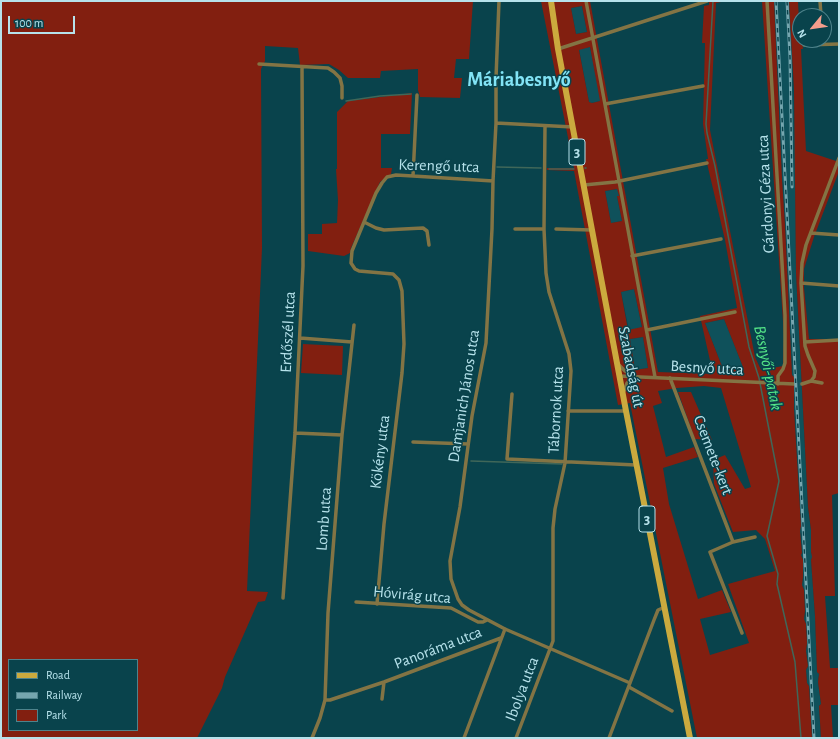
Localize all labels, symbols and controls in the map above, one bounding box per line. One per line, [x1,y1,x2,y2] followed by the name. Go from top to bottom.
[10,8,77,34] scale bar
[792,8,832,48] north arrow
[15,17,43,29] text: 100 m
[795,28,809,40] text: N
[467,68,571,92] district label: Máriabesnyő
[753,134,779,254] street label: Gárdonyi Géza utca
[569,139,585,165] road number: 3
[398,155,480,177] street label: Kerengő utca
[276,291,300,373] street label: Erdőszél utca
[749,324,787,412] water label: Besnyői-patak
[614,325,648,409] street label: Szabadság út
[444,328,484,464] street label: Damjanich János utca
[670,356,744,380] street label: Besnyő utca
[544,366,568,454] street label: Tábornok utca
[689,413,737,497] street label: Csemete-kert
[366,414,394,490] street label: Kökény utca
[312,486,336,552] street label: Lomb utca
[639,506,655,532] road number: 3
[372,582,452,608] street label: Hóvirág utca
[391,622,485,674] street label: Panoráma utca
[501,654,543,724] street label: Ibolya utca
[8,659,138,731] legend
[46,669,70,681] text: Road
[46,689,82,701] text: Railway
[46,709,67,721] text: Park

